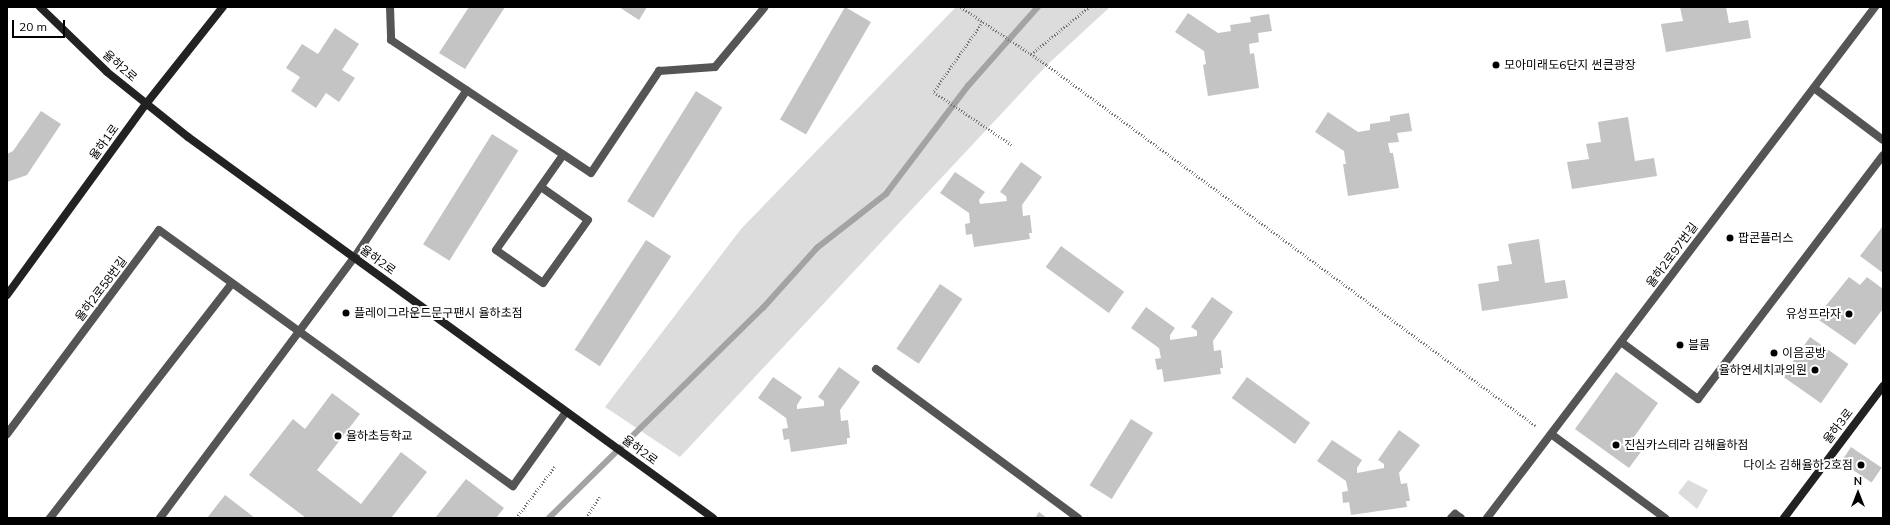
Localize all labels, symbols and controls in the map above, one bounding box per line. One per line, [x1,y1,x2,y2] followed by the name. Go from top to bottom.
[14,12,67,38] scale bar
[19,19,47,34] text: 20 m
[100,47,140,85] street label: 율하2로
[1504,58,1636,72] place label: 모아미래도6단지 썬큰광장
[1491,60,1501,70] marker: 모아미래도6단지 썬큰광장
[86,121,122,163] street label: 율하1로
[1643,220,1701,290] street label: 율하2로97번길
[1738,231,1793,245] place label: 팝콘플러스
[1725,233,1735,243] marker: 팝콘플러스
[357,242,399,278] street label: 율하2로
[72,254,130,324] street label: 율하2로58번길
[354,306,523,320] place label: 플레이그라운드문구팬시 율하초점
[1786,307,1841,321] place label: 유성프라자
[341,308,351,318] marker: 플레이그라운드문구팬시 율하초점
[1844,309,1854,319] marker: 유성프라자
[1688,338,1710,352] place label: 블룸
[1675,340,1685,350] marker: 블룸
[1782,346,1826,360] place label: 이음공방
[1769,348,1779,358] marker: 이음공방
[1719,363,1807,377] place label: 율하연세치과의원
[1810,365,1820,375] marker: 율하연세치과의원
[1820,406,1856,446] street label: 율하3로
[346,429,412,443] place label: 율하초등학교
[333,431,343,441] marker: 율하초등학교
[619,432,661,468] street label: 율하2로
[1624,438,1749,452] place label: 진심카스테라 김해율하점
[1611,440,1621,450] marker: 진심카스테라 김해율하점
[1743,458,1853,472] place label: 다이소 김해율하2호점
[1856,460,1866,470] marker: 다이소 김해율하2호점
[1838,473,1878,513] north arrow
[1854,474,1862,488] text: N

